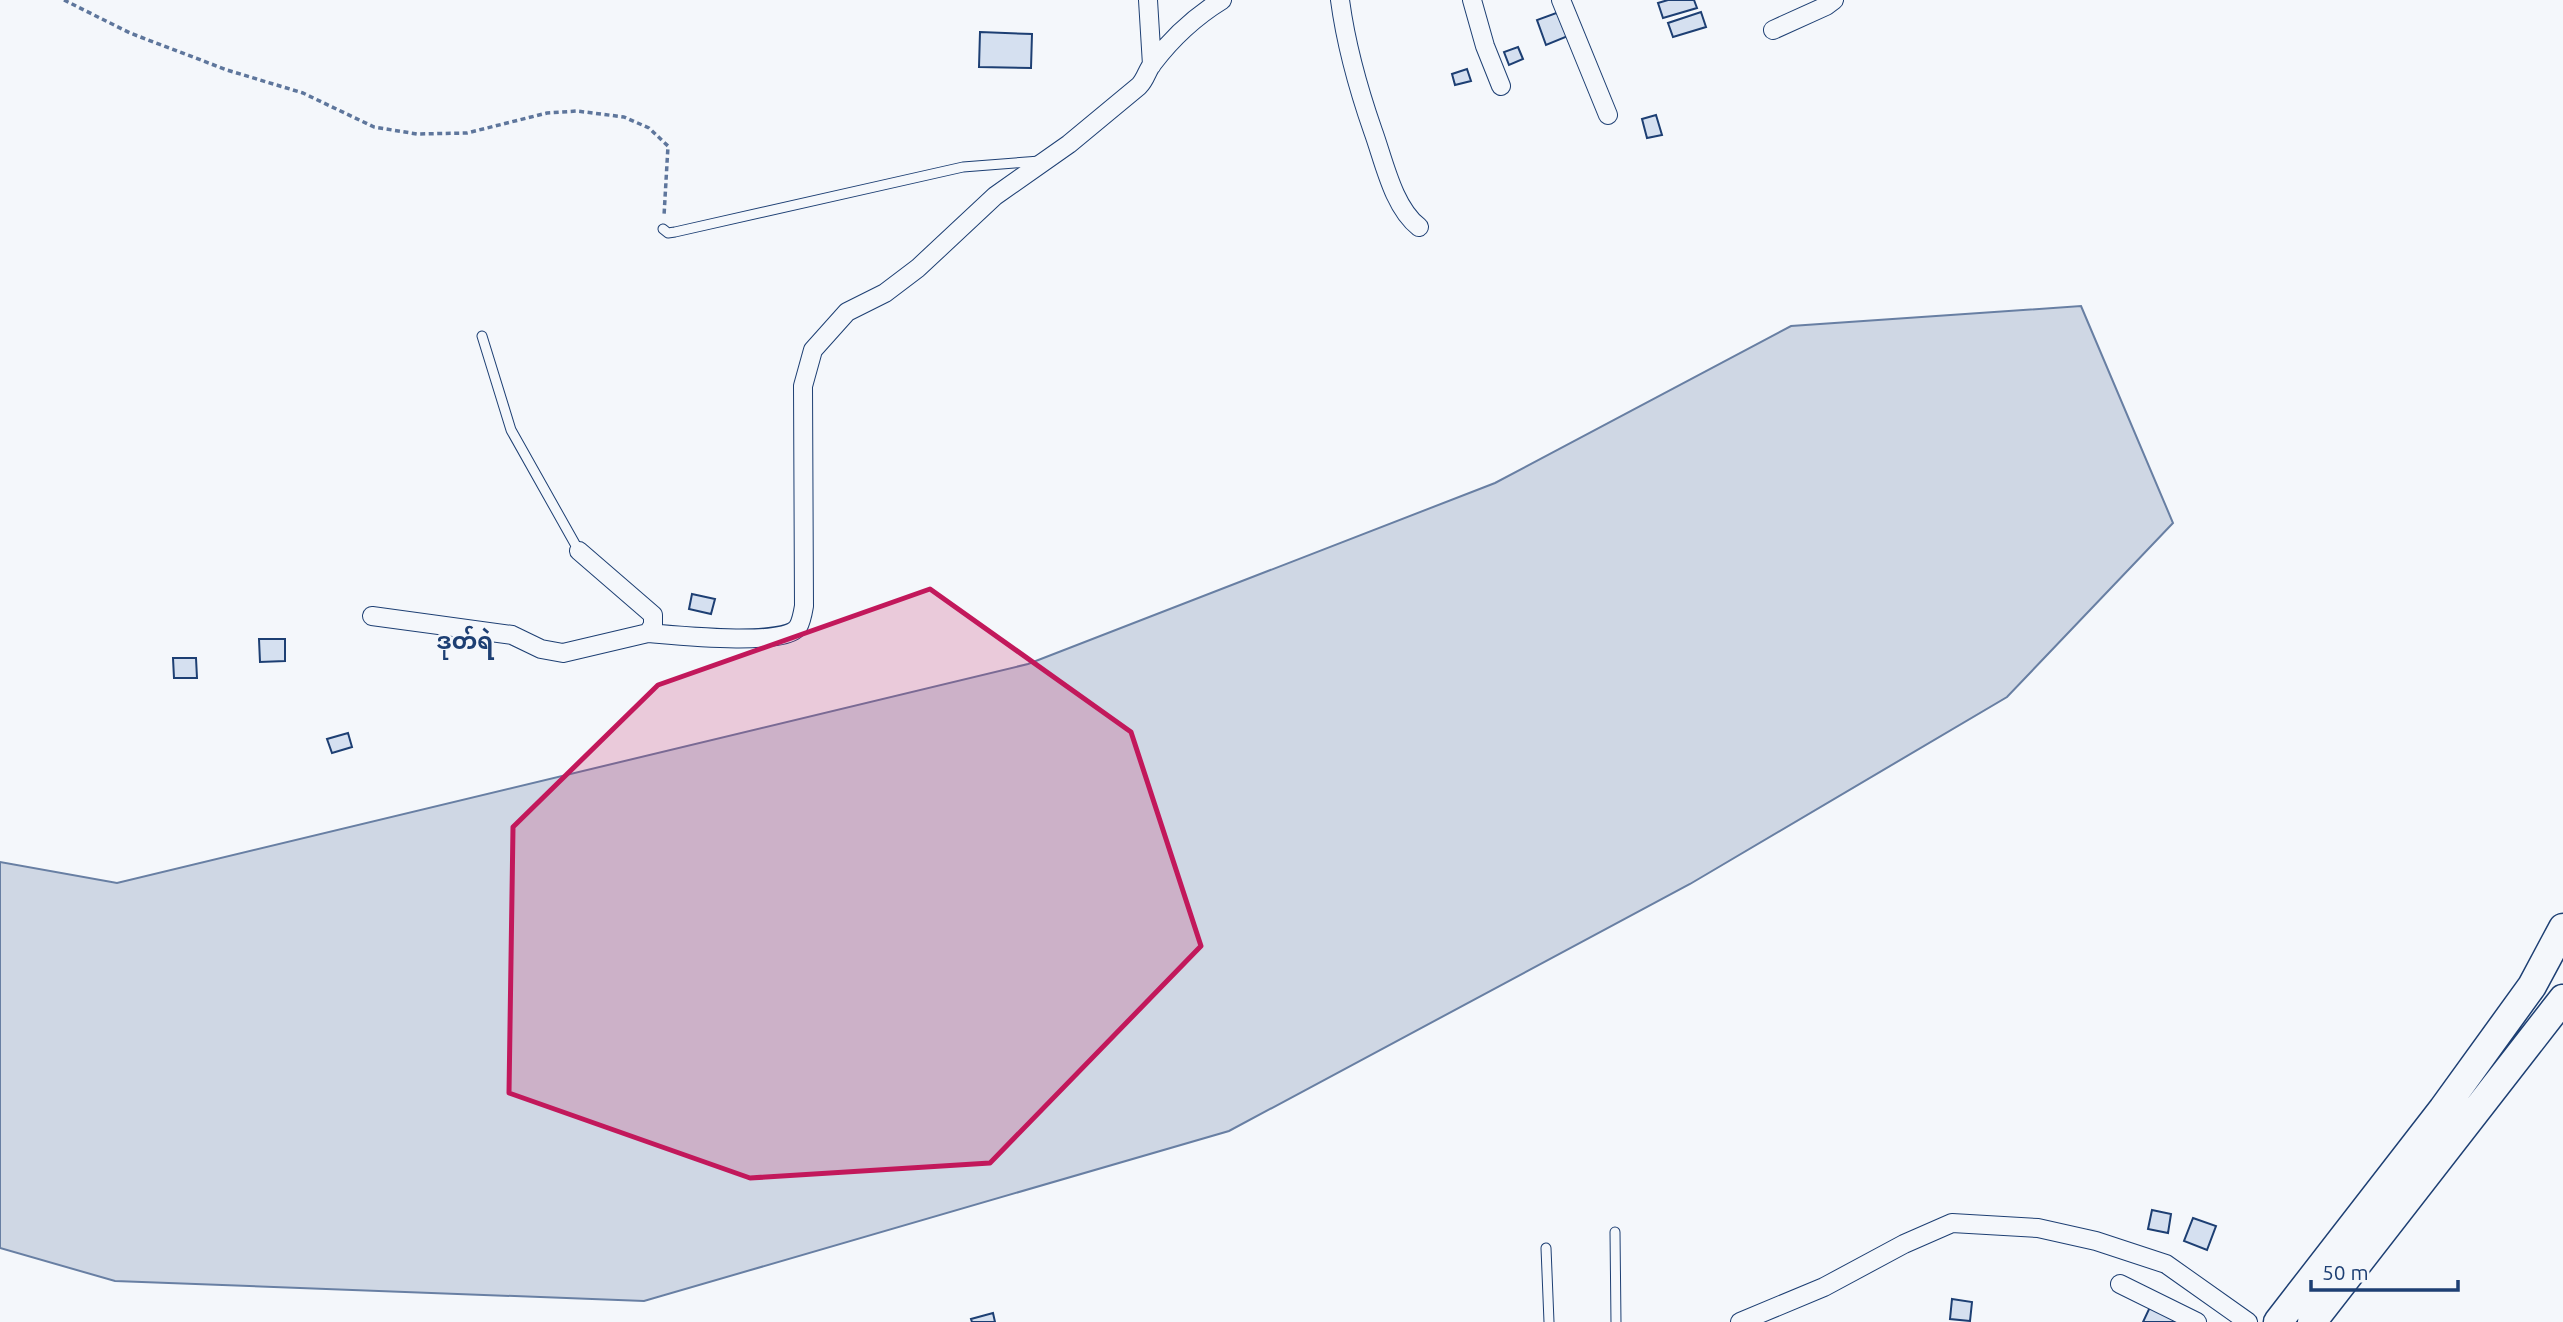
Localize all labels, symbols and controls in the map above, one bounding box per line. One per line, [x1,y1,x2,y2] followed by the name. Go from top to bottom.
[437,625,494,660] district label: ဒုတ်ရဲ
[2311,1248,2458,1292] scale bar
[2322,1260,2369,1284] text: 50 m

